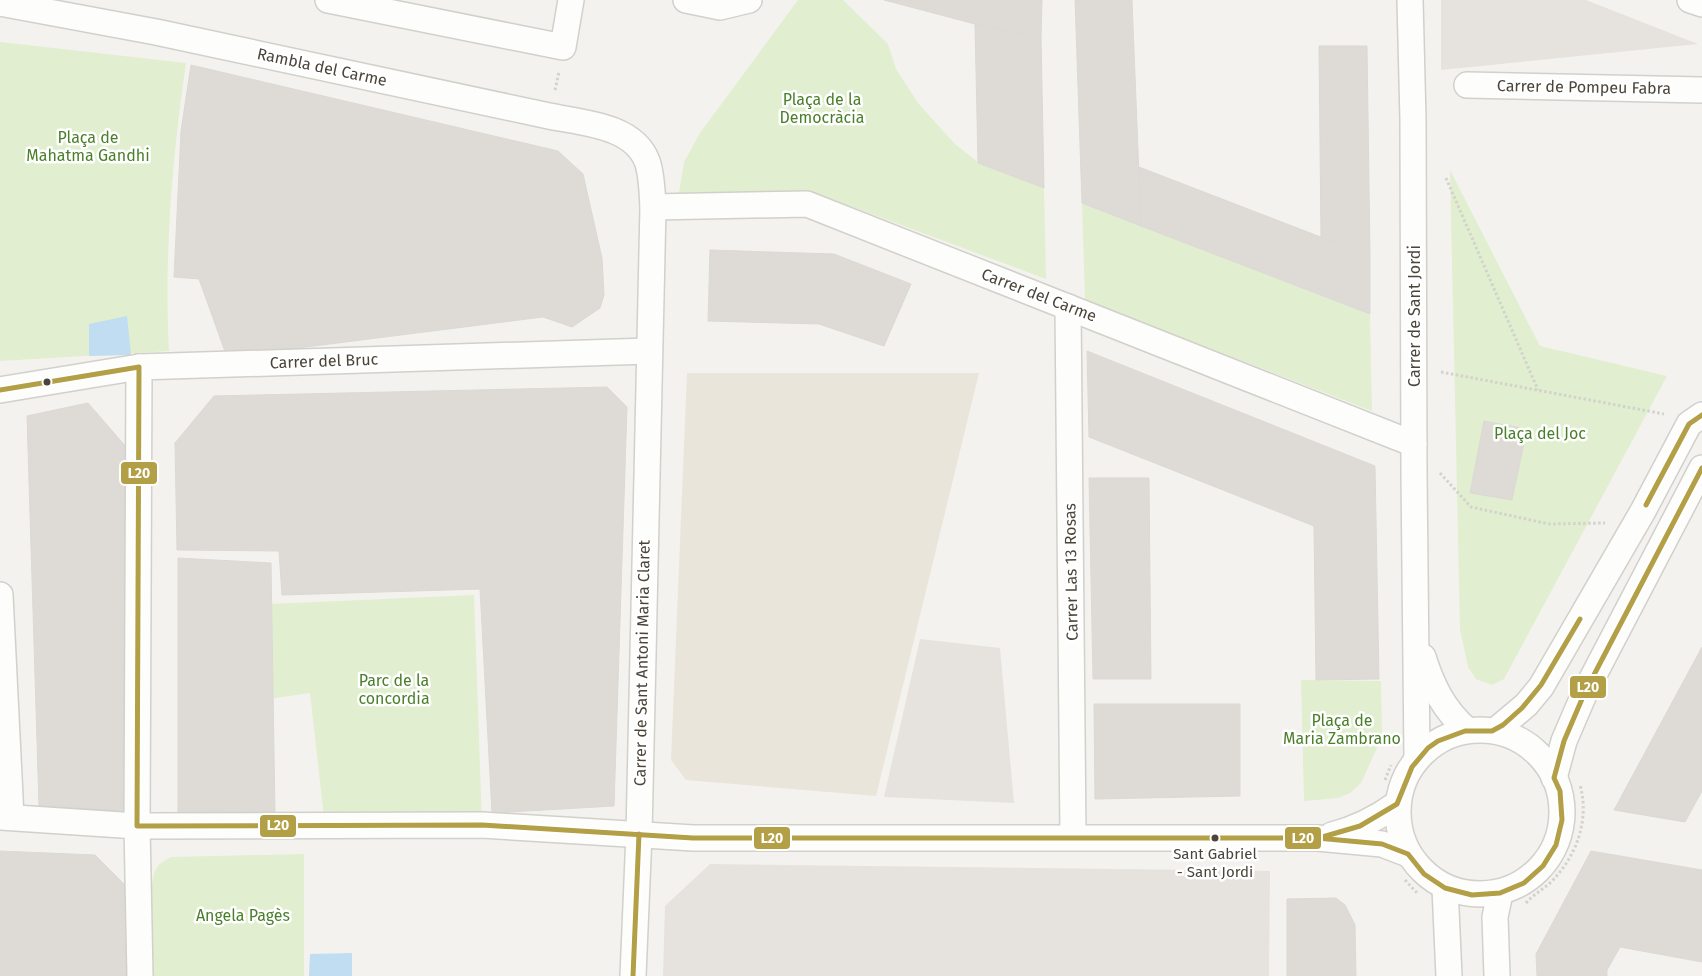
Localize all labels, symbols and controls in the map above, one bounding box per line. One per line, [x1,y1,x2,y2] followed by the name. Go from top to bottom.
[255,44,389,90] street label: Rambla del Carme
[1497,76,1671,98] street label: Carrer de Pompeu Fabra
[780,90,864,127] park label: Plaça de la Democràcia
[26,128,150,165] park label: Plaça de Mahatma Gandhi
[1405,245,1424,387] street label: Carrer de Sant Jordi
[979,264,1099,326] street label: Carrer del Carme
[269,350,379,372] street label: Carrer del Bruc
[42,377,52,387] unlabelled marker
[1494,424,1586,444] park label: Plaça del Joc
[120,461,158,485] line badge: L20
[128,465,150,482] text: L20
[1060,503,1082,641] street label: Carrer Las 13 Rosas
[630,539,654,786] street label: Carrer de Sant Antoni Maria Claret
[358,671,430,708] park label: Parc de la concordia
[1569,675,1607,699] line badge: L20
[1577,679,1599,696] text: L20
[1283,711,1401,748] park label: Plaça de Maria Zambrano
[259,814,297,838] line badge: L20
[267,817,289,834] text: L20
[753,826,791,850] line badge: L20
[1284,826,1322,850] line badge: L20
[761,830,783,847] text: L20
[1292,830,1314,847] text: L20
[1210,833,1220,843] marker: Sant Gabriel - Sant Jordi
[1173,845,1257,881] place label: Sant Gabriel - Sant Jordi
[196,906,290,925] park label: Angela Pagès

